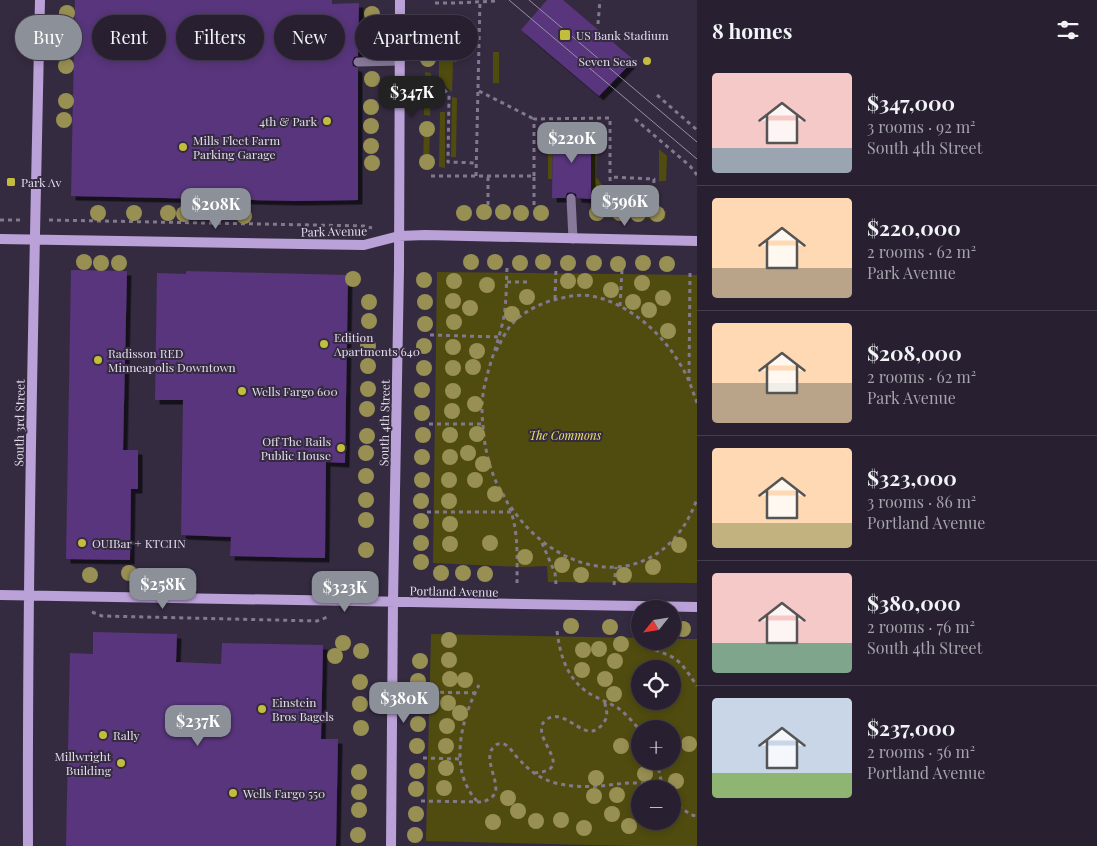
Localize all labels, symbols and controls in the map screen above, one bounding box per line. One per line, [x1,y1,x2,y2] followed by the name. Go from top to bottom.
[15,15,82,60] chip: Buy
[92,15,166,60] chip: Rent
[176,15,264,60] chip: Filters
[274,15,345,60] chip: New
[355,15,478,60] chip: Apartment
[712,16,792,44] text: 8 homes
[1054,16,1082,44] icon: filters
[576,27,669,43] place label: US Bank Stadium
[558,28,572,42] marker: US Bank Stadium
[579,53,637,69] place label: Seven Seas
[641,55,653,67] marker: Seven Seas
[377,76,447,118] pin: $347K
[390,81,434,102] text: $347K
[867,88,955,116] text: $347,000
[752,93,812,153] icon: home
[259,113,317,129] place label: 4th & Park
[321,115,333,127] marker: 4th & Park
[867,116,976,137] text: 3 rooms · 92 m²
[537,121,607,164] pin: $220K
[548,127,596,148] text: $220K
[193,132,280,162] place label: Mills Fleet Farm Parking Garage
[867,137,982,158] text: South 4th Street
[177,141,189,153] marker: Mills Fleet Farm Parking Garage
[21,174,62,190] place label: Park Av
[5,176,17,188] marker: Park Av
[590,184,660,227] pin: $596K
[181,188,251,230] pin: $208K
[602,190,648,211] text: $596K
[192,193,240,214] text: $208K
[867,213,961,241] text: $220,000
[752,218,812,278] icon: home
[301,222,367,240] street label: Park Avenue
[867,241,976,262] text: 2 rooms · 62 m²
[867,262,956,283] text: Park Avenue
[333,329,420,359] place label: Edition Apartments 640
[318,338,330,350] marker: Edition Apartments 640
[867,338,962,366] text: $208,000
[752,343,812,403] icon: home
[108,345,236,375] place label: Radisson RED Minneapolis Downtown
[92,354,104,366] marker: Radisson RED Minneapolis Downtown
[867,366,976,387] text: 2 rooms · 62 m²
[10,379,28,467] street label: South 3rd Street
[375,379,393,466] street label: South 4th Street
[251,383,338,399] place label: Wells Fargo 600
[236,385,248,397] marker: Wells Fargo 600
[867,387,956,408] text: Park Avenue
[529,427,602,443] park label: The Commons
[261,433,331,463] place label: Off The Rails Public House
[335,442,347,454] marker: Off The Rails Public House
[867,463,957,491] text: $323,000
[752,468,812,528] icon: home
[867,491,976,512] text: 3 rooms · 86 m²
[867,512,985,533] text: Portland Avenue
[92,535,186,551] place label: OUIBar + KTCHN
[76,537,88,549] marker: OUIBar + KTCHN
[128,568,198,610] pin: $258K
[310,570,380,613] pin: $323K
[140,573,186,594] text: $258K
[323,576,367,597] text: $323K
[409,582,499,600] street label: Portland Avenue
[867,588,961,616] text: $380,000
[752,593,812,653] icon: home
[631,600,681,650] north arrow
[631,600,681,830] map controls
[867,616,975,637] text: 2 rooms · 76 m²
[867,637,982,658] text: South 4th Street
[631,660,681,710] button: locate
[369,682,439,724] pin: $380K
[380,687,428,708] text: $380K
[272,694,334,724] place label: Einstein Bros Bagels
[256,703,268,715] marker: Einstein Bros Bagels
[163,704,233,747] pin: $237K
[176,710,220,731] text: $237K
[867,713,955,741] text: $237,000
[752,718,812,778] icon: home
[631,720,681,770] button: +
[113,727,140,743] place label: Rally
[97,729,109,741] marker: Rally
[867,741,975,762] text: 2 rooms · 56 m²
[54,748,112,778] place label: Millwright Building
[115,757,127,769] marker: Millwright Building
[867,762,985,783] text: Portland Avenue
[631,780,681,830] button: −
[242,785,325,801] place label: Wells Fargo 550
[227,787,239,799] marker: Wells Fargo 550

